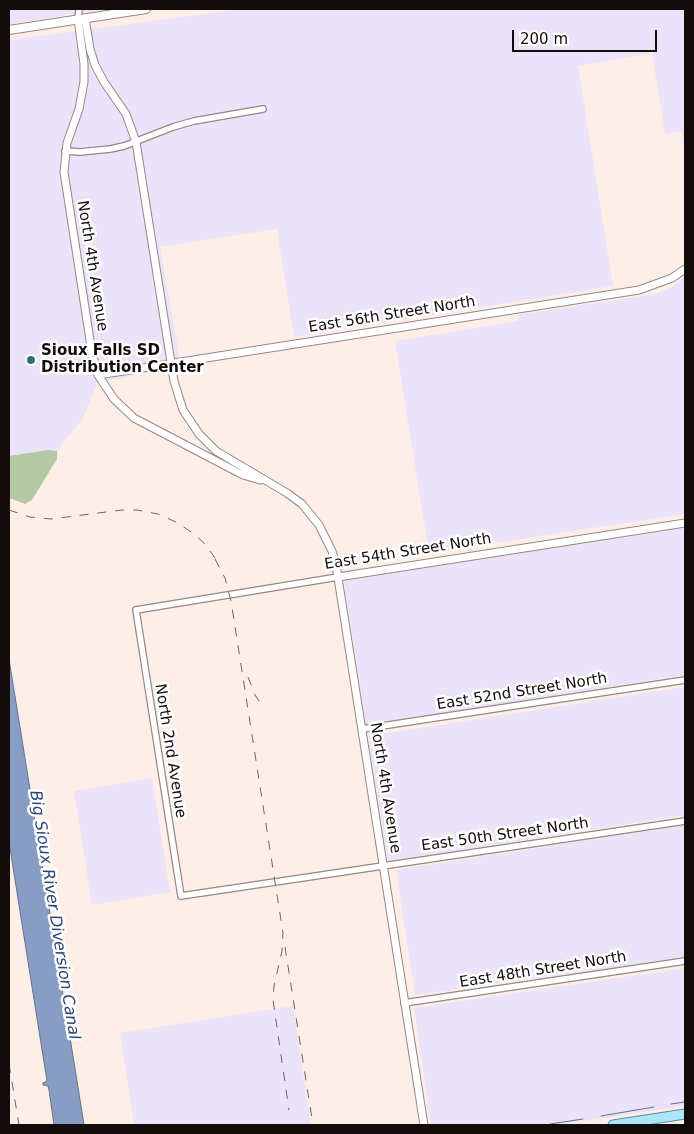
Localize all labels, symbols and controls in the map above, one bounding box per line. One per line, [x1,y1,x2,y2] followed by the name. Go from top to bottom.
[514,20,659,52] scale bar
[520,30,568,48] text: 200 m
[73,199,111,333] street label: North 4th Avenue
[307,293,477,337] street label: East 56th Street North
[41,342,204,377] place label: Sioux Falls SD Distribution Center
[25,354,37,366] marker: Sioux Falls SD Distribution Center
[323,530,493,574] street label: East 54th Street North
[435,670,609,714] street label: East 52nd Street North
[150,683,190,819] street label: North 2nd Avenue
[366,721,404,855] street label: North 4th Avenue
[25,789,83,1041] water label: Big Sioux River Diversion Canal
[420,814,590,856] street label: East 50th Street North
[458,948,628,992] street label: East 48th Street North

